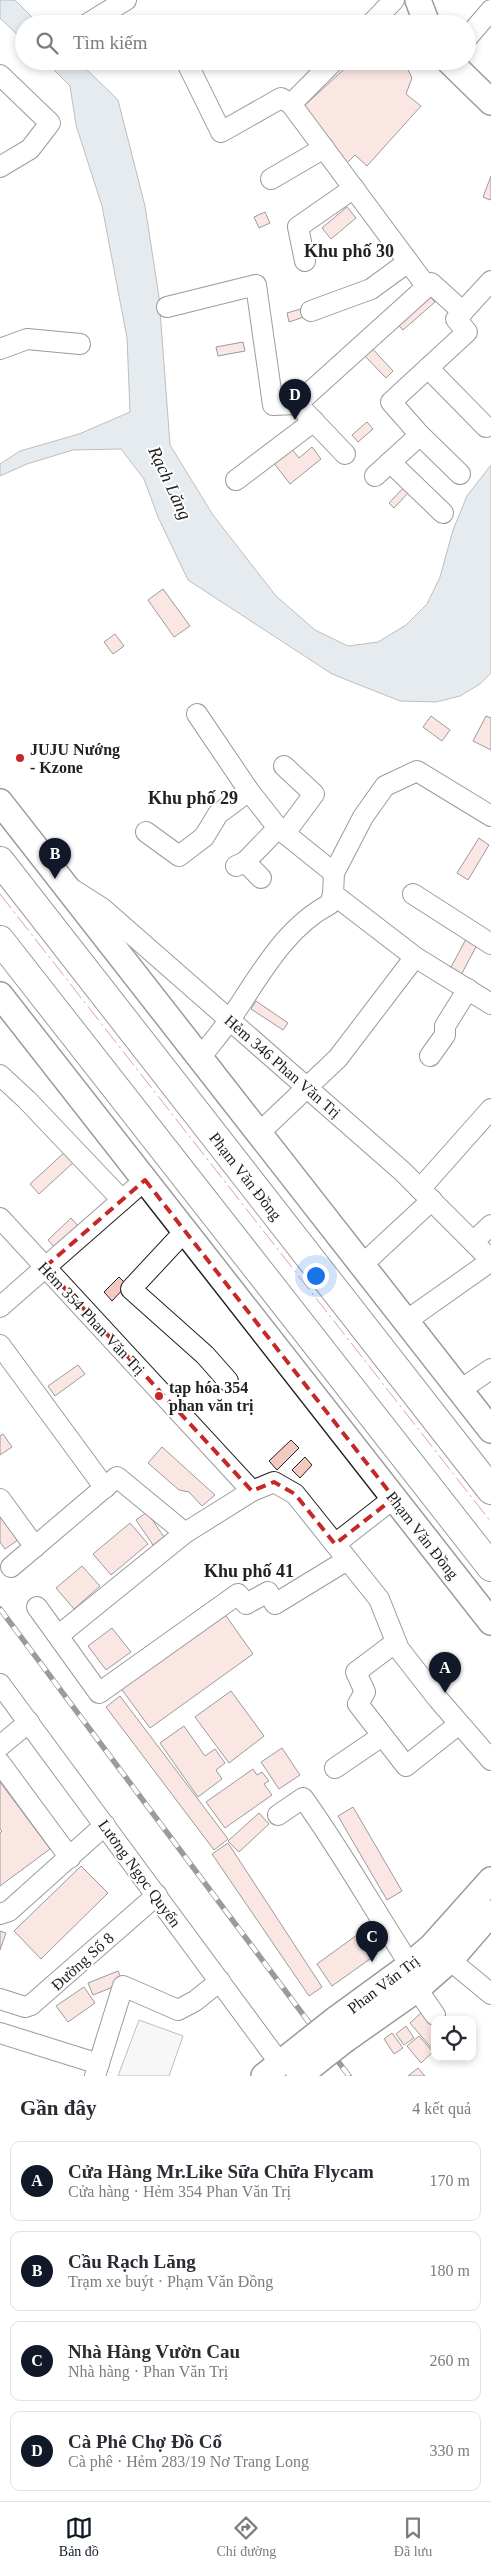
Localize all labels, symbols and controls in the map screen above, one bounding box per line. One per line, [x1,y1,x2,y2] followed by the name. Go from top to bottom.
[15,15,476,70] search box
[33,29,61,57] icon: search
[73,32,147,53] text: Tìm kiếm
[304,241,394,261] district label: Khu phố 30
[279,379,311,420] pin: D
[144,442,196,523] water label: Rạch Lăng
[30,741,120,776] place label: JUJU Nướng - Kzone
[14,752,26,764] marker: JUJU Nướng - Kzone
[148,788,238,808] district label: Khu phố 29
[39,838,71,879] pin: B
[221,1011,345,1122] street label: Hẻm 346 Phan Văn Trị
[205,1129,285,1224] street label: Phạm Văn Đồng
[35,1258,149,1379] street label: Hẻm 354 Phan Văn Trị
[303,1263,329,1289] your location
[169,1379,254,1415] place label: tạp hóa 354 phan văn trị
[153,1390,165,1402] marker: tạp hóa 354 phan văn trị
[382,1488,462,1583] street label: Phạm Văn Đồng
[204,1561,294,1581] district label: Khu phố 41
[429,1652,461,1693] pin: A
[94,1816,184,1931] street label: Lương Ngọc Quyến
[356,1921,388,1962] pin: C
[48,1929,118,1994] street label: Đường Số 8
[344,1952,423,2017] street label: Phan Văn Trị
[431,2016,476,2061] map controls
[431,2016,476,2061] button: locate
[20,2096,96,2120] text: Gần đây
[412,2100,471,2117] text: 4 kết quả
[68,2161,374,2182] text: Cửa Hàng Mr.Like Sữa Chữa Flycam
[31,2172,43,2189] text: A
[430,2172,470,2189] text: 170 m
[68,2183,291,2200] text: Cửa hàng · Hẻm 354 Phan Văn Trị
[68,2251,196,2272] text: Cầu Rạch Lăng
[32,2262,42,2279] text: B
[430,2262,470,2279] text: 180 m
[68,2273,273,2290] text: Trạm xe buýt · Phạm Văn Đồng
[68,2341,240,2362] text: Nhà Hàng Vườn Cau
[31,2352,43,2369] text: C
[430,2352,470,2369] text: 260 m
[68,2363,228,2380] text: Nhà hàng · Phan Văn Trị
[68,2431,222,2452] text: Cà Phê Chợ Đồ Cổ
[31,2442,43,2459] text: D
[430,2442,470,2459] text: 330 m
[68,2453,309,2470] text: Cà phê · Hẻm 283/19 Nơ Trang Long
[59,2514,99,2560] tab: Bản đồ
[217,2514,276,2560] tab: Chỉ đường
[394,2514,432,2560] tab: Đã lưu

